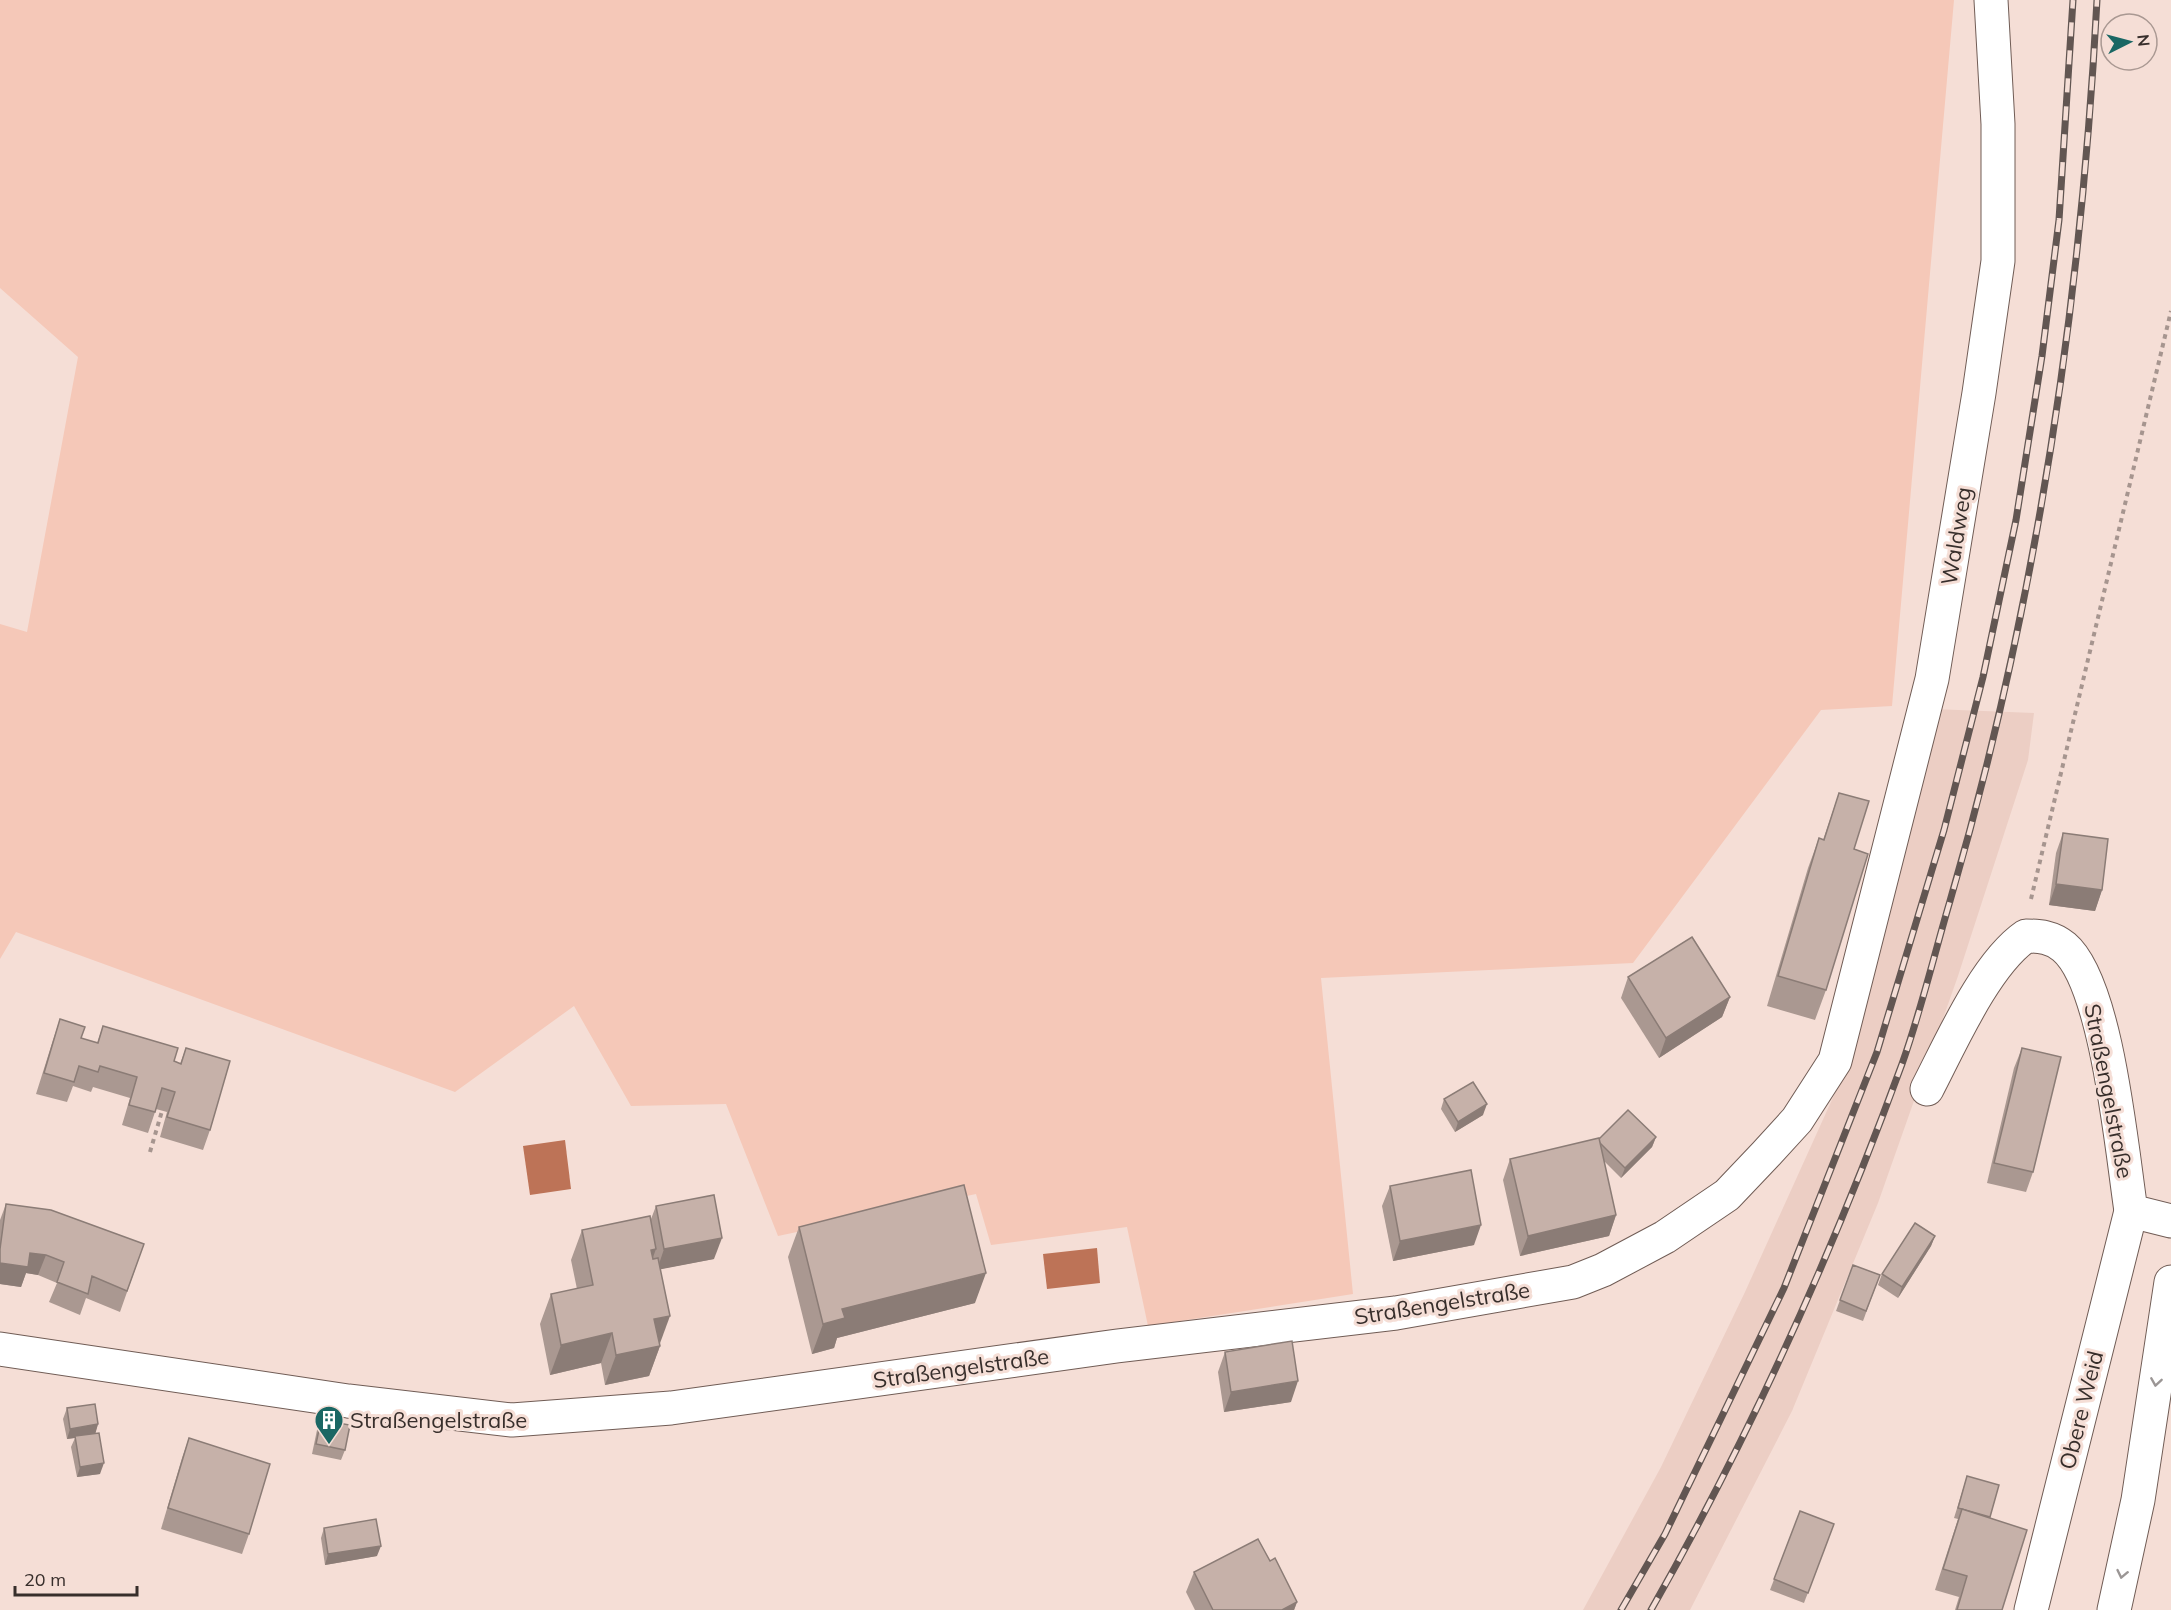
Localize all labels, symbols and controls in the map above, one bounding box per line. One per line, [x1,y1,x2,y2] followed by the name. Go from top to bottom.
[2099,12,2159,72] north arrow
[2133,33,2154,47] text: N
[1934,485,1978,587] street label: Waldweg
[2078,1001,2140,1181] street label: Straßengelstraße
[1352,1275,1532,1331] street label: Straßengelstraße
[871,1342,1051,1394] street label: Straßengelstraße
[2053,1348,2109,1472] street label: Obere Weid
[2150,1376,2163,1386] one-way arrow
[313,1404,345,1446] building icon: Straßengelstraße
[350,1406,527,1434] place label: Straßengelstraße
[15,1559,136,1597] scale bar
[24,1568,66,1591] text: 20 m
[2116,1568,2129,1578] one-way arrow

